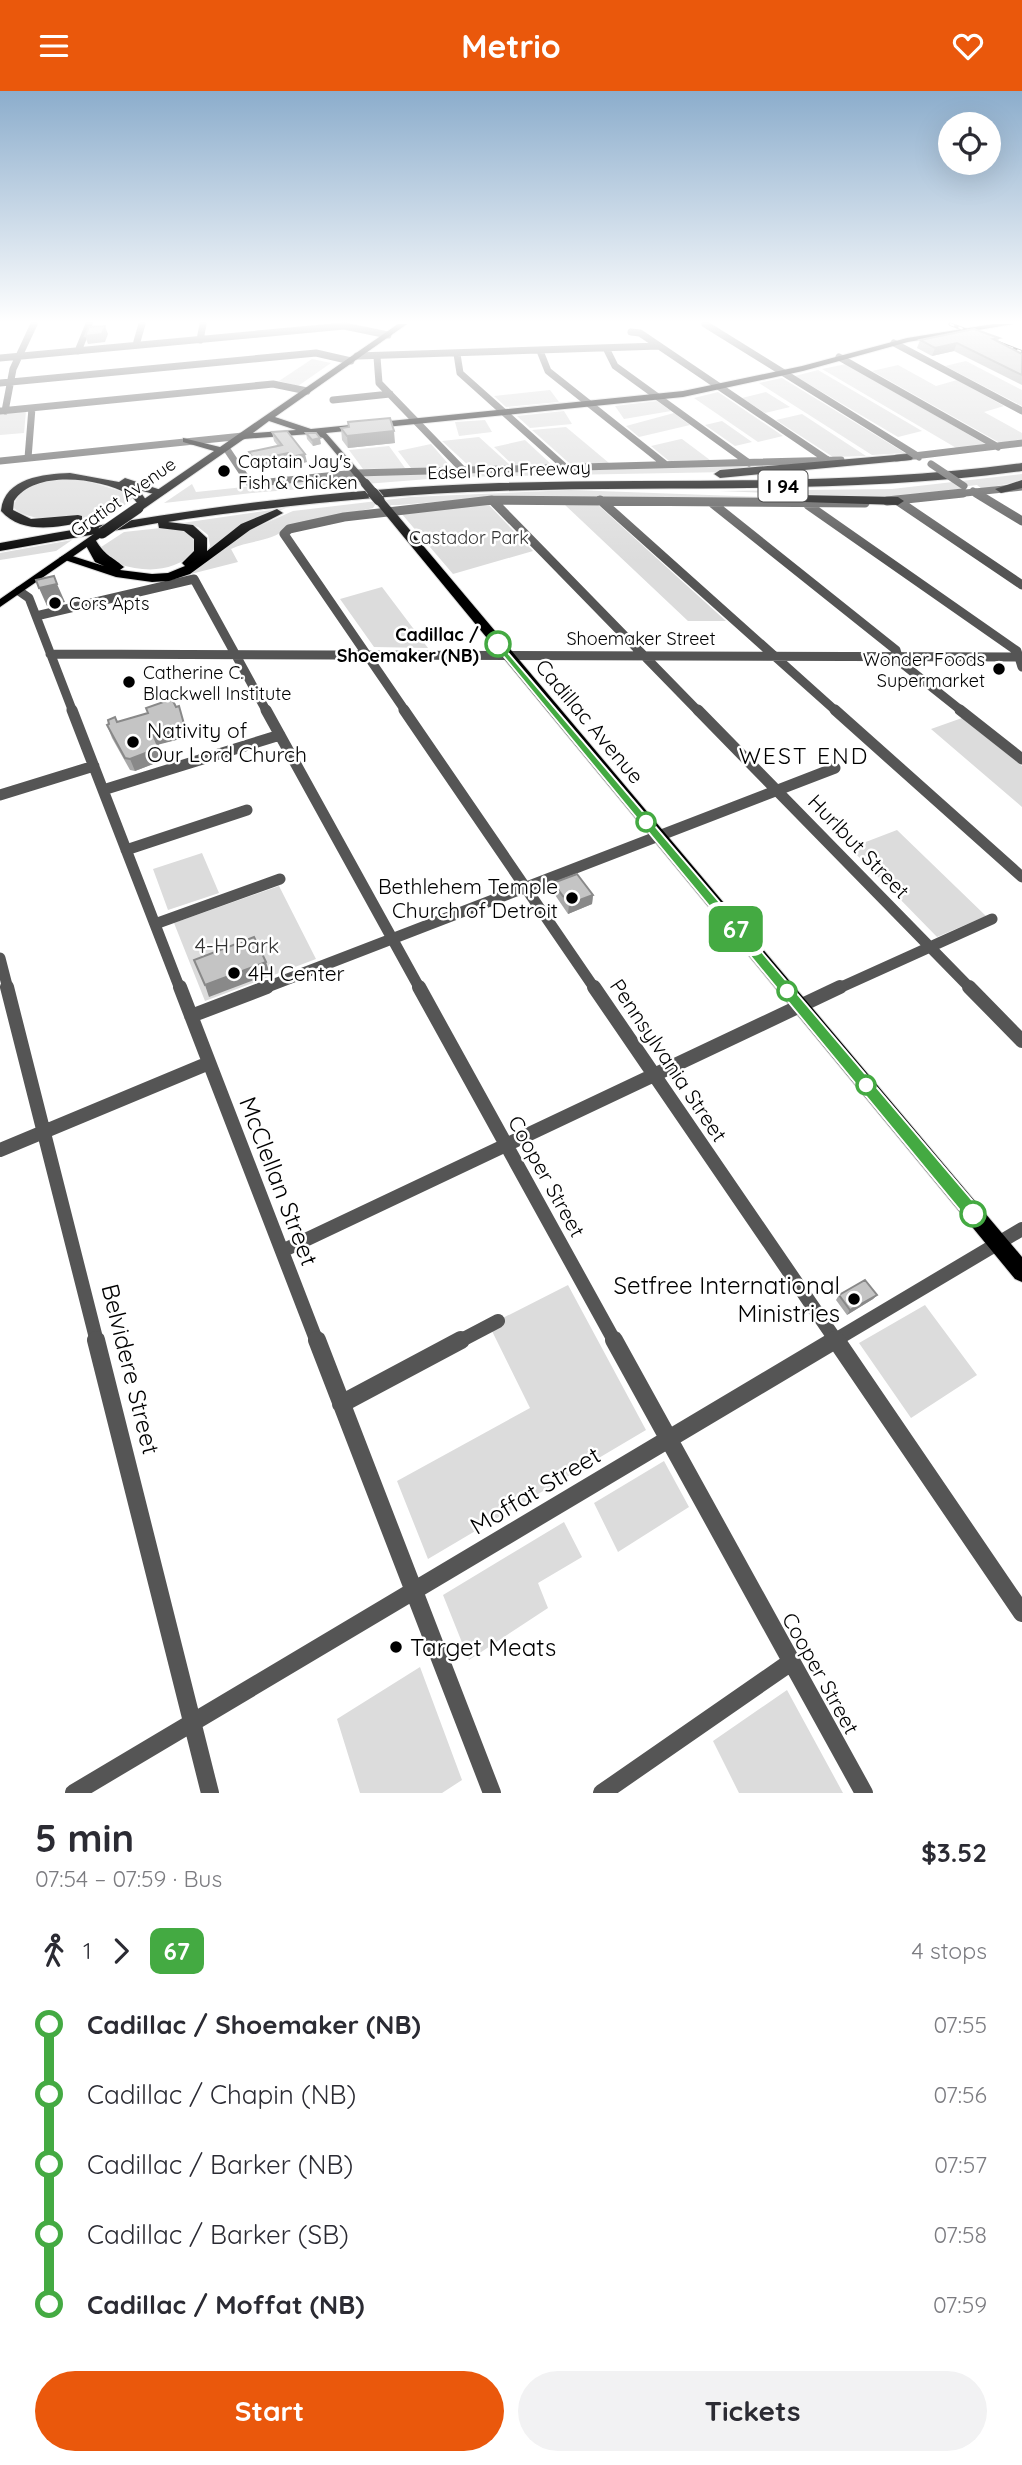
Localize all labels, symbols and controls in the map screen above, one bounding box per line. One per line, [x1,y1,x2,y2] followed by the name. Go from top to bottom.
[461,26,561,66] text: Metrio
[35,27,73,65] icon: menu
[949,27,987,65] icon: heart
[938,112,1001,175] map controls
[938,112,1001,175] button: locate
[238,450,358,494] place label: Captain Jay's Fish & Chicken
[66,452,180,542] street label: Gratiot Avenue
[427,456,591,484] street label: Edsel Ford Freeway
[216,463,232,479] marker: Captain Jay's Fish & Chicken
[758,471,808,501] road number: I 94
[409,526,529,549] park label: Castador Park
[69,592,149,615] place label: Cors Apts
[47,595,63,611] marker: Cors Apts
[337,623,479,667] place label: Cadillac / Shoemaker (NB)
[566,627,716,650] street label: Shoemaker Street
[485,631,511,657] marker: Cadillac / Shoemaker (NB)
[863,648,985,692] place label: Wonder Foods Supermarket
[530,653,650,789] street label: Cadillac Avenue
[143,661,291,705] place label: Catherine C. Blackwell Institute
[991,661,1007,677] marker: Wonder Foods Supermarket
[121,674,137,690] marker: Catherine C. Blackwell Institute
[147,717,307,767] place label: Nativity of Our Lord Church
[125,734,141,750] marker: Nativity of Our Lord Church
[739,741,869,770] district label: WEST END
[803,788,915,904] street label: Hurlbut Street
[636,812,656,832] unlabelled marker
[378,873,558,923] place label: Bethlehem Temple Church of Detroit
[564,890,580,906] marker: Bethlehem Temple Church of Detroit
[704,906,768,952] line badge: 67
[723,914,749,944] text: 67
[195,932,279,958] park label: 4-H Park
[248,960,345,986] place label: 4H Center
[226,965,242,981] marker: 4H Center
[605,974,733,1146] street label: Pennsylvania Street
[777,981,797,1001] unlabelled marker
[856,1075,876,1095] unlabelled marker
[233,1092,325,1270] street label: McClellan Street
[503,1111,591,1241] street label: Cooper Street
[960,1201,986,1227] unlabelled marker
[614,1270,840,1328] place label: Setfree International Ministries
[95,1281,167,1457] street label: Belvidere Street
[846,1291,862,1307] marker: Setfree International Ministries
[465,1439,605,1541] street label: Moffat Street
[777,1608,865,1738] street label: Cooper Street
[410,1632,556,1662] place label: Target Meats
[388,1639,404,1655] marker: Target Meats
[35,1814,134,1862] text: 5 min
[921,1836,987,1869] text: $3.52
[35,1864,222,1893] text: 07:54 – 07:59 · Bus
[35,1932,73,1970] icon: walk
[102,1932,140,1970] icon: forward
[83,1936,92,1965] text: 1
[164,1936,190,1966] text: 67
[912,1936,987,1965] text: 4 stops
[87,2008,421,2041] text: Cadillac / Shoemaker (NB)
[933,2010,987,2039] text: 07:55
[87,2078,356,2111] text: Cadillac / Chapin (NB)
[934,2080,987,2109] text: 07:56
[87,2148,353,2181] text: Cadillac / Barker (NB)
[934,2150,987,2179] text: 07:57
[87,2218,349,2251] text: Cadillac / Barker (SB)
[934,2220,987,2249] text: 07:58
[87,2288,365,2321] text: Cadillac / Moffat (NB)
[933,2290,987,2319] text: 07:59
[35,2371,504,2451] button: Start
[518,2371,987,2451] button: Tickets

